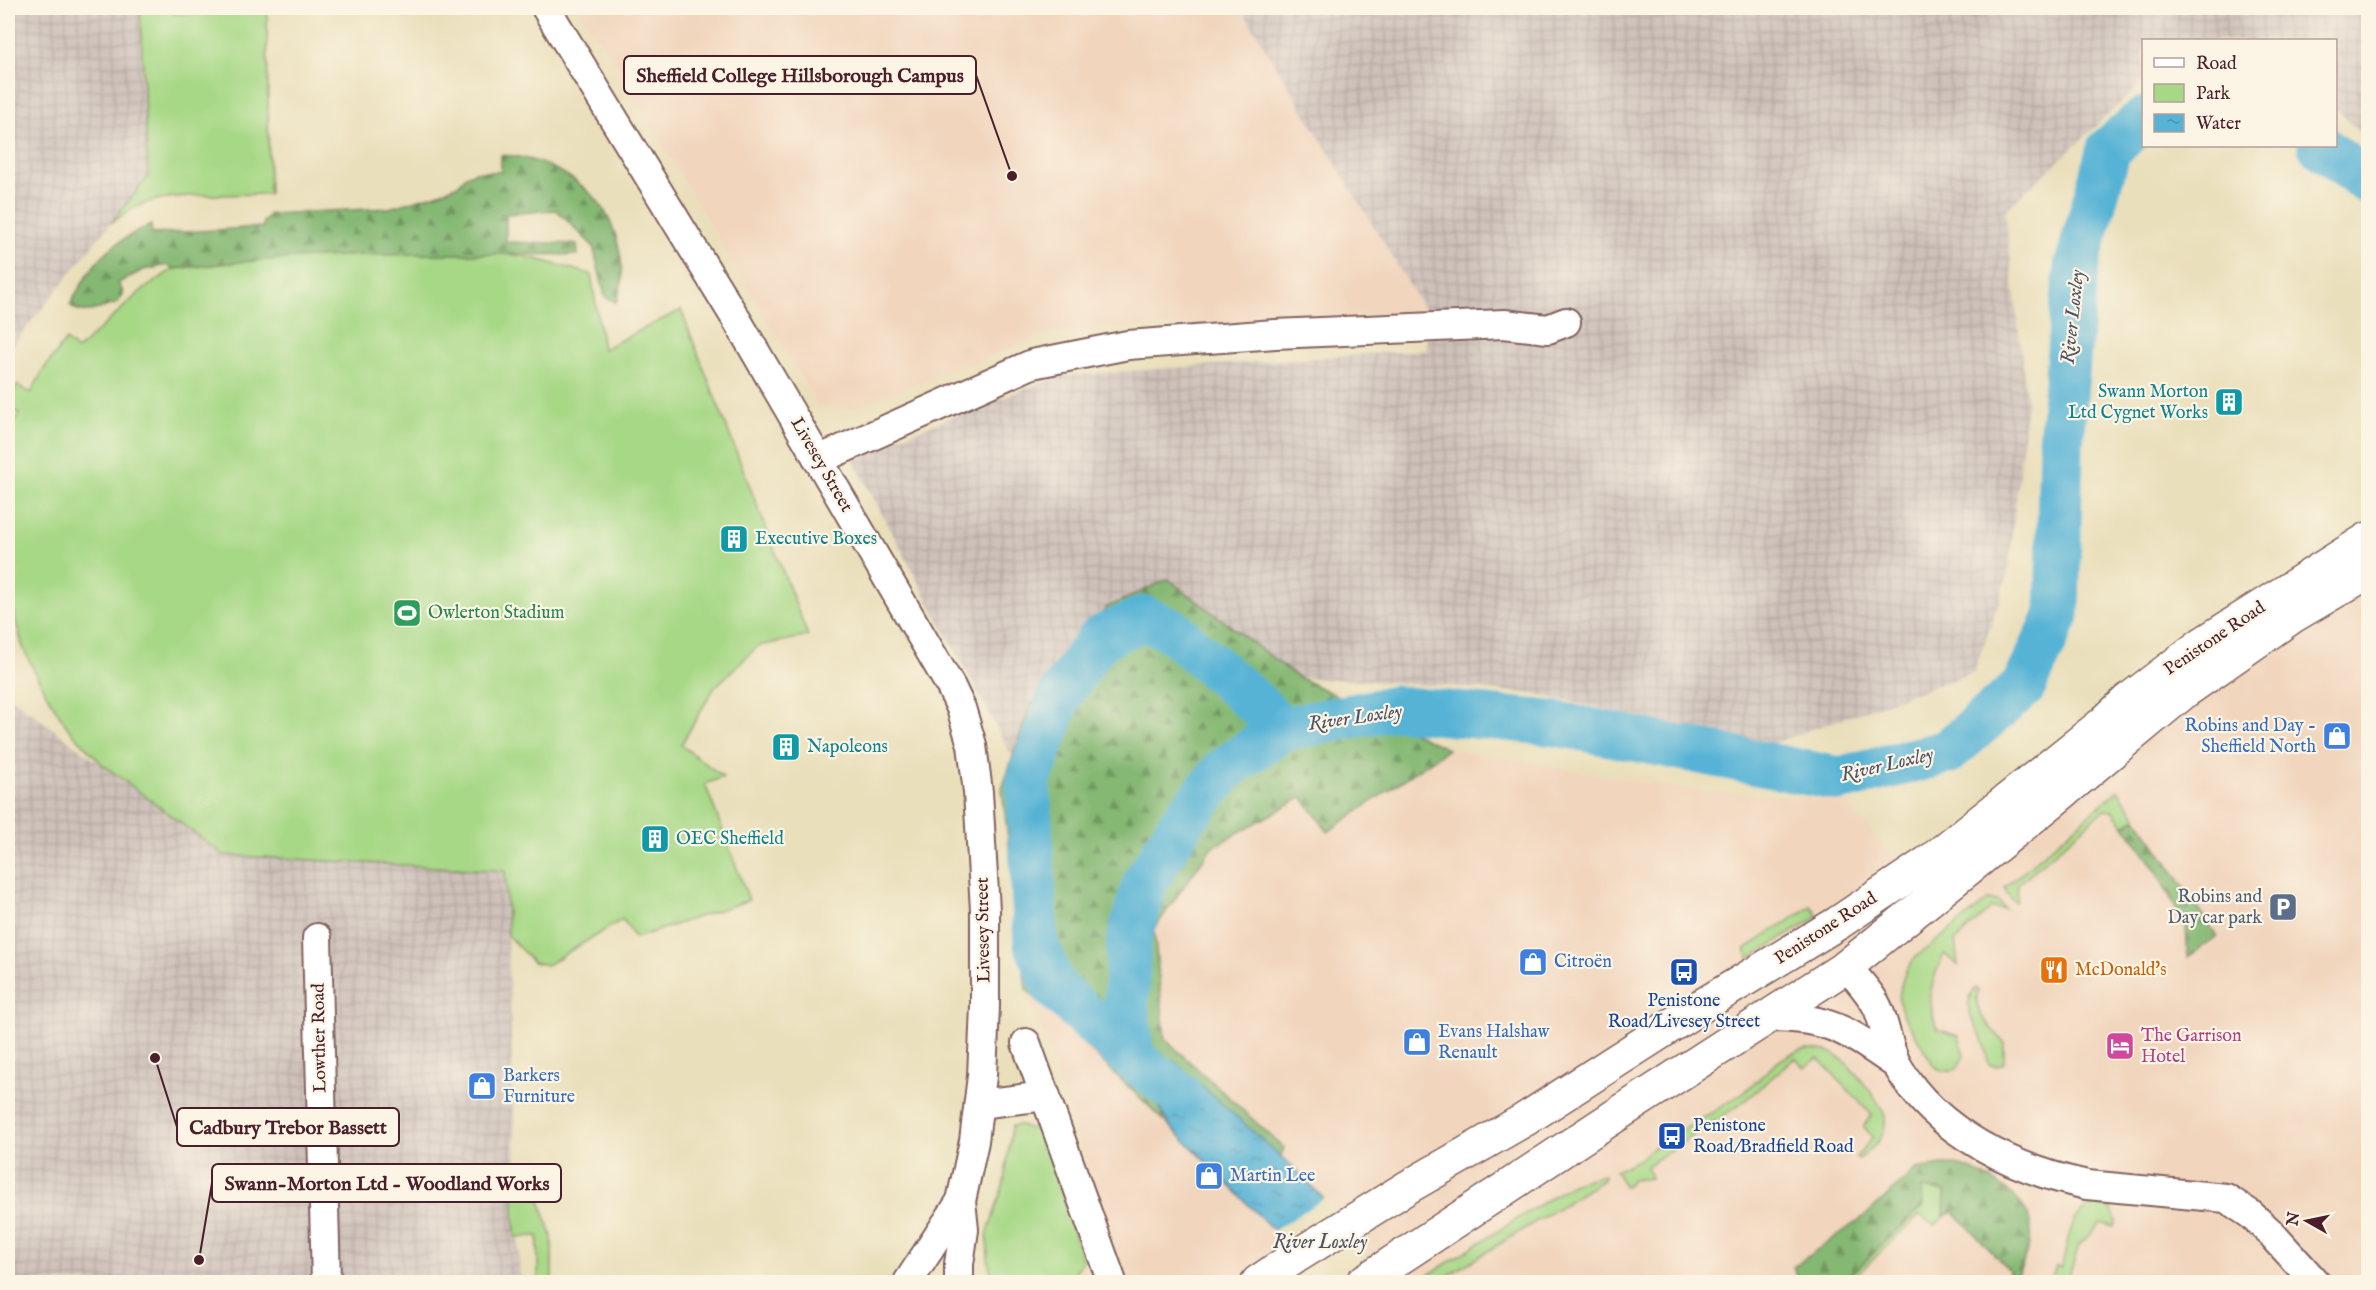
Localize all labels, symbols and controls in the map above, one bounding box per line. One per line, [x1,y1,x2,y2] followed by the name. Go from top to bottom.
[2142,39,2337,147] legend
[2196,53,2237,76] text: Road
[624,56,976,94] callout: Sheffield College Hillsborough Campus
[636,64,964,89] text: Sheffield College Hillsborough Campus
[2196,83,2231,106] text: Park
[2196,113,2241,136] text: Water
[2056,268,2090,365] water label: River Loxley
[2068,381,2208,425] place label: Swann Morton Ltd Cygnet Works
[2213,386,2245,418] building icon: Swann Morton Ltd Cygnet Works
[785,413,857,517] street label: Livesey Street
[718,523,750,555] building icon: Executive Boxes
[755,528,877,551] place label: Executive Boxes
[2160,596,2270,681] street label: Penistone Road
[391,597,423,629] sports icon: Owlerton Stadium
[428,602,564,625] place label: Owlerton Stadium
[1306,699,1404,737] water label: River Loxley
[2184,715,2316,759] place label: Robins and Day - Sheffield North
[2321,720,2353,752] shop icon: Robins and Day - Sheffield North
[770,731,802,763] building icon: Napoleons
[807,736,888,759] place label: Napoleons
[1838,742,1936,788] water label: River Loxley
[639,823,671,855] building icon: OEC Sheffield
[676,828,784,851] place label: OEC Sheffield
[972,877,996,983] street label: Livesey Street
[2167,886,2262,930] place label: Robins and Day car park
[1771,887,1882,971] street label: Penistone Road
[2267,891,2299,923] parking icon: Robins and Day car park
[1517,946,1549,978] shop icon: Citroën
[1554,951,1612,974] place label: Citroën
[2038,954,2070,986] restaurant icon: McDonald's
[1668,956,1700,988] bus stop icon: Penistone Road/Livesey Street
[2075,959,2167,982] place label: McDonald's
[308,983,332,1093] street label: Lowther Road
[1608,990,1760,1034] place label: Penistone Road/Livesey Street
[1438,1021,1550,1065] place label: Evans Halshaw Renault
[2141,1025,2242,1069] place label: The Garrison Hotel
[1401,1026,1433,1058] shop icon: Evans Halshaw Renault
[2104,1030,2136,1062] hotel icon: The Garrison Hotel
[503,1065,575,1109] place label: Barkers Furniture
[466,1070,498,1102] shop icon: Barkers Furniture
[177,1108,399,1146] callout: Cadbury Trebor Bassett
[1693,1115,1854,1159] place label: Penistone Road/Bradfield Road
[189,1116,387,1141] text: Cadbury Trebor Bassett
[1656,1120,1688,1152] bus stop icon: Penistone Road/Bradfield Road
[1193,1160,1225,1192] shop icon: Martin Lee
[212,1164,561,1202] callout: Swann-Morton Ltd - Woodland Works
[1230,1165,1315,1188] place label: Martin Lee
[224,1172,550,1197] text: Swann-Morton Ltd - Woodland Works
[2277,1191,2337,1251] north arrow
[2283,1210,2305,1228] text: N
[1273,1230,1368,1255] water label: River Loxley

